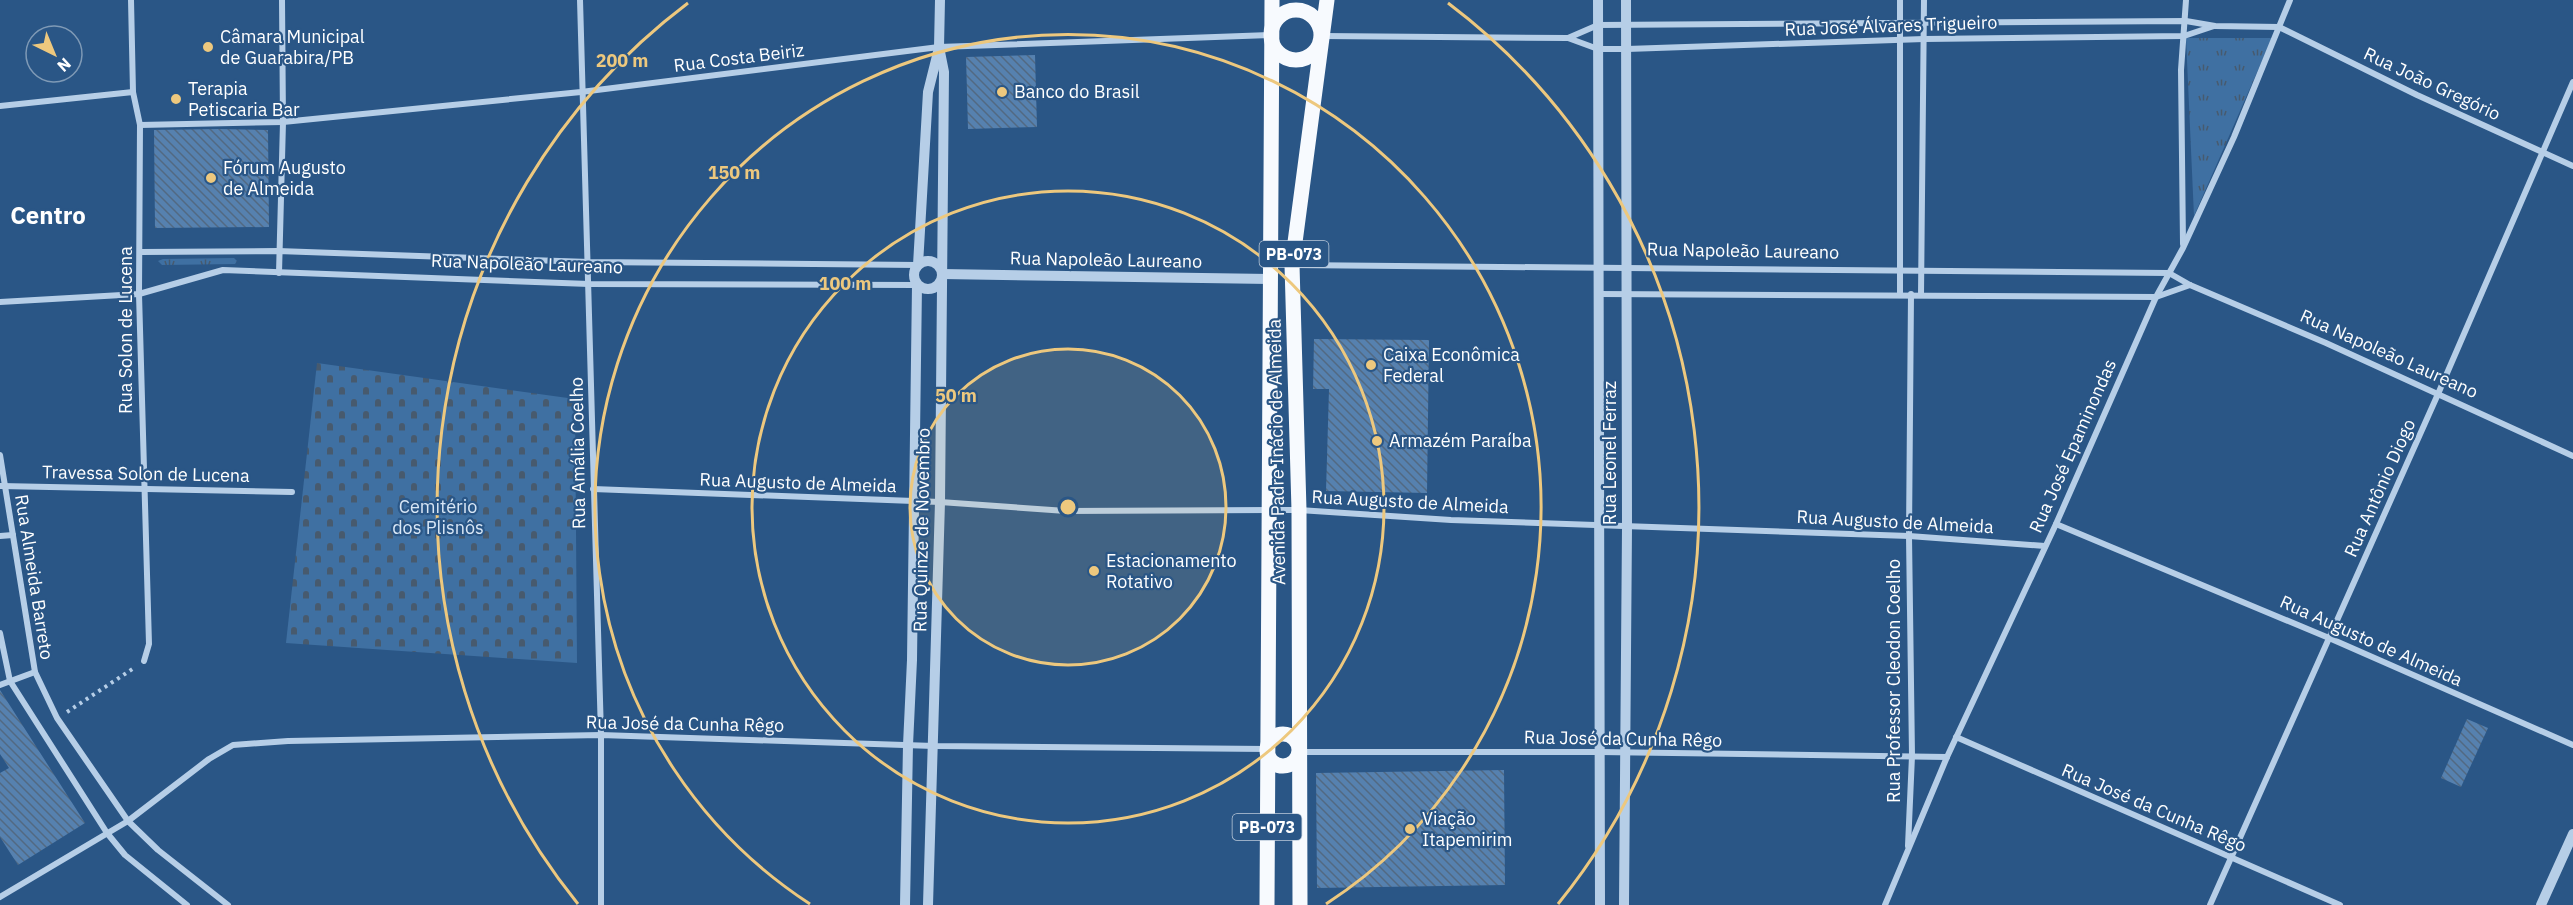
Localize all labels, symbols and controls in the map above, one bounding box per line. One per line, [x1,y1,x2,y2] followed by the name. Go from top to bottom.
[1784,10,1998,41] street label: Rua José Álvares Trigueiro
[24,24,84,84] north arrow
[220,25,365,69] place label: Câmara Municipal de Guarabira/PB
[672,38,805,77] street label: Rua Costa Beiriz
[201,40,215,54] marker: Câmara Municipal de Guarabira/PB
[2360,42,2504,125] street label: Rua João Gregório
[596,49,648,72] text: 200 m
[53,54,75,76] text: N
[188,77,300,121] place label: Terapia Petiscaria Bar
[1014,80,1140,103] place label: Banco do Brasil
[995,85,1009,99] marker: Banco do Brasil
[169,92,183,106] marker: Terapia Petiscaria Bar
[223,156,346,200] place label: Fórum Augusto de Almeida
[708,161,760,184] text: 150 m
[204,171,218,185] marker: Fórum Augusto de Almeida
[10,199,86,231] district label: Centro
[1647,237,1839,264] street label: Rua Napoleão Laureano
[1260,241,1328,267] road number: PB-073
[114,246,137,414] street label: Rua Solon de Lucena
[1010,246,1202,273] street label: Rua Napoleão Laureano
[431,249,624,278] street label: Rua Napoleão Laureano
[819,272,871,295] text: 100 m
[2297,304,2482,403] street label: Rua Napoleão Laureano
[1263,318,1290,585] street label: Avenida Padre Inácio de Almeida
[1383,343,1520,387] place label: Caixa Econômica Federal
[2024,355,2121,536] street label: Rua José Epaminondas
[1364,358,1378,372] marker: Caixa Econômica Federal
[565,377,590,529] street label: Rua Amália Coelho
[1598,381,1621,525] street label: Rua Leonel Ferraz
[935,384,977,407] text: 50 m
[2339,415,2420,560] street label: Rua Antônio Diogo
[908,428,935,632] street label: Rua Quinze de Novembro
[1389,429,1532,452] place label: Armazém Paraíba
[1370,434,1384,448] marker: Armazém Paraíba
[42,460,250,487] street label: Travessa Solon de Lucena
[699,468,897,497] street label: Rua Augusto de Almeida
[1311,485,1510,518] street label: Rua Augusto de Almeida
[10,493,59,661] street label: Rua Almeida Barreto
[392,495,484,539] park label: Cemitério dos Plisnôs
[1058,497,1078,517] centre of rings
[1796,505,1995,538] street label: Rua Augusto de Almeida
[1106,549,1237,593] place label: Estacionamento Rotativo
[1882,559,1905,803] street label: Rua Professor Cleodon Coelho
[1087,564,1101,578] marker: Estacionamento Rotativo
[2276,590,2466,691] street label: Rua Augusto de Almeida
[586,710,784,737] street label: Rua José da Cunha Rêgo
[1524,725,1722,752] street label: Rua José da Cunha Rêgo
[2058,758,2250,857] street label: Rua José da Cunha Rêgo
[1422,807,1513,851] place label: Viação Itapemirim
[1232,814,1302,840] road number: PB-073
[1403,822,1417,836] marker: Viação Itapemirim

